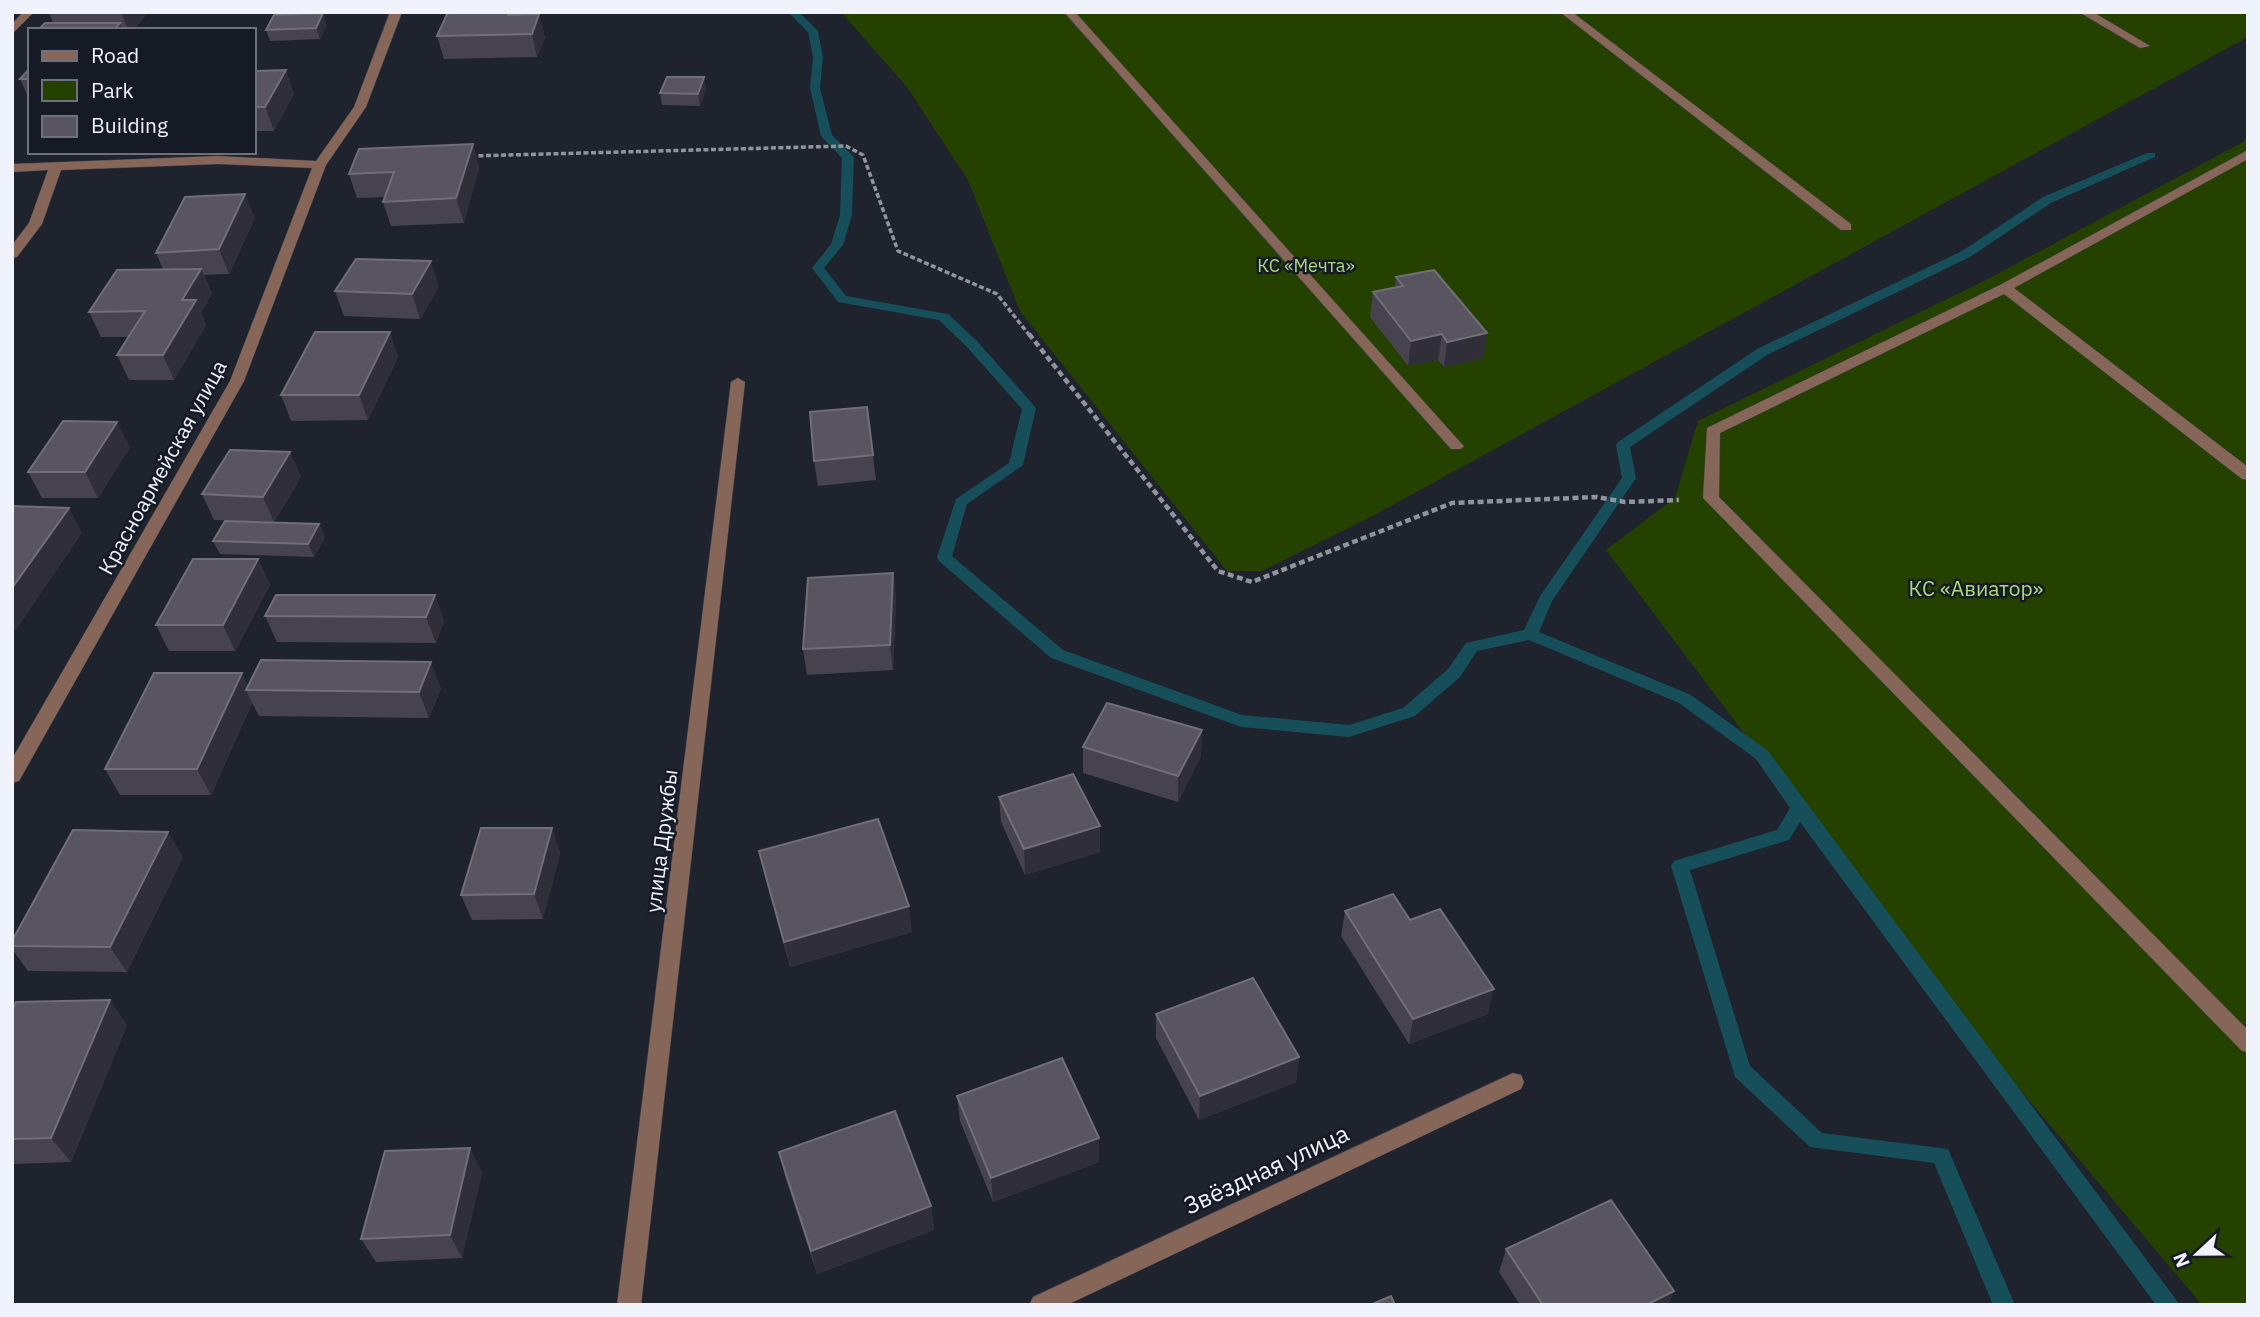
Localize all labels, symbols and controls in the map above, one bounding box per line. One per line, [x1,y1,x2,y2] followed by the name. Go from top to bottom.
[28,28,256,154] legend
[91,41,139,69] text: Road
[91,76,134,104] text: Park
[91,111,168,139] text: Building
[1257,254,1355,277] park label: КС «Мечта»
[91,355,233,579] street label: Красноармейская улица
[1909,574,2044,602] park label: КС «Авиатор»
[638,768,684,914] street label: улица Дружбы
[1178,1117,1354,1221] street label: Звёздная улица
[2162,1219,2232,1289] north arrow
[2168,1249,2195,1271] text: N

